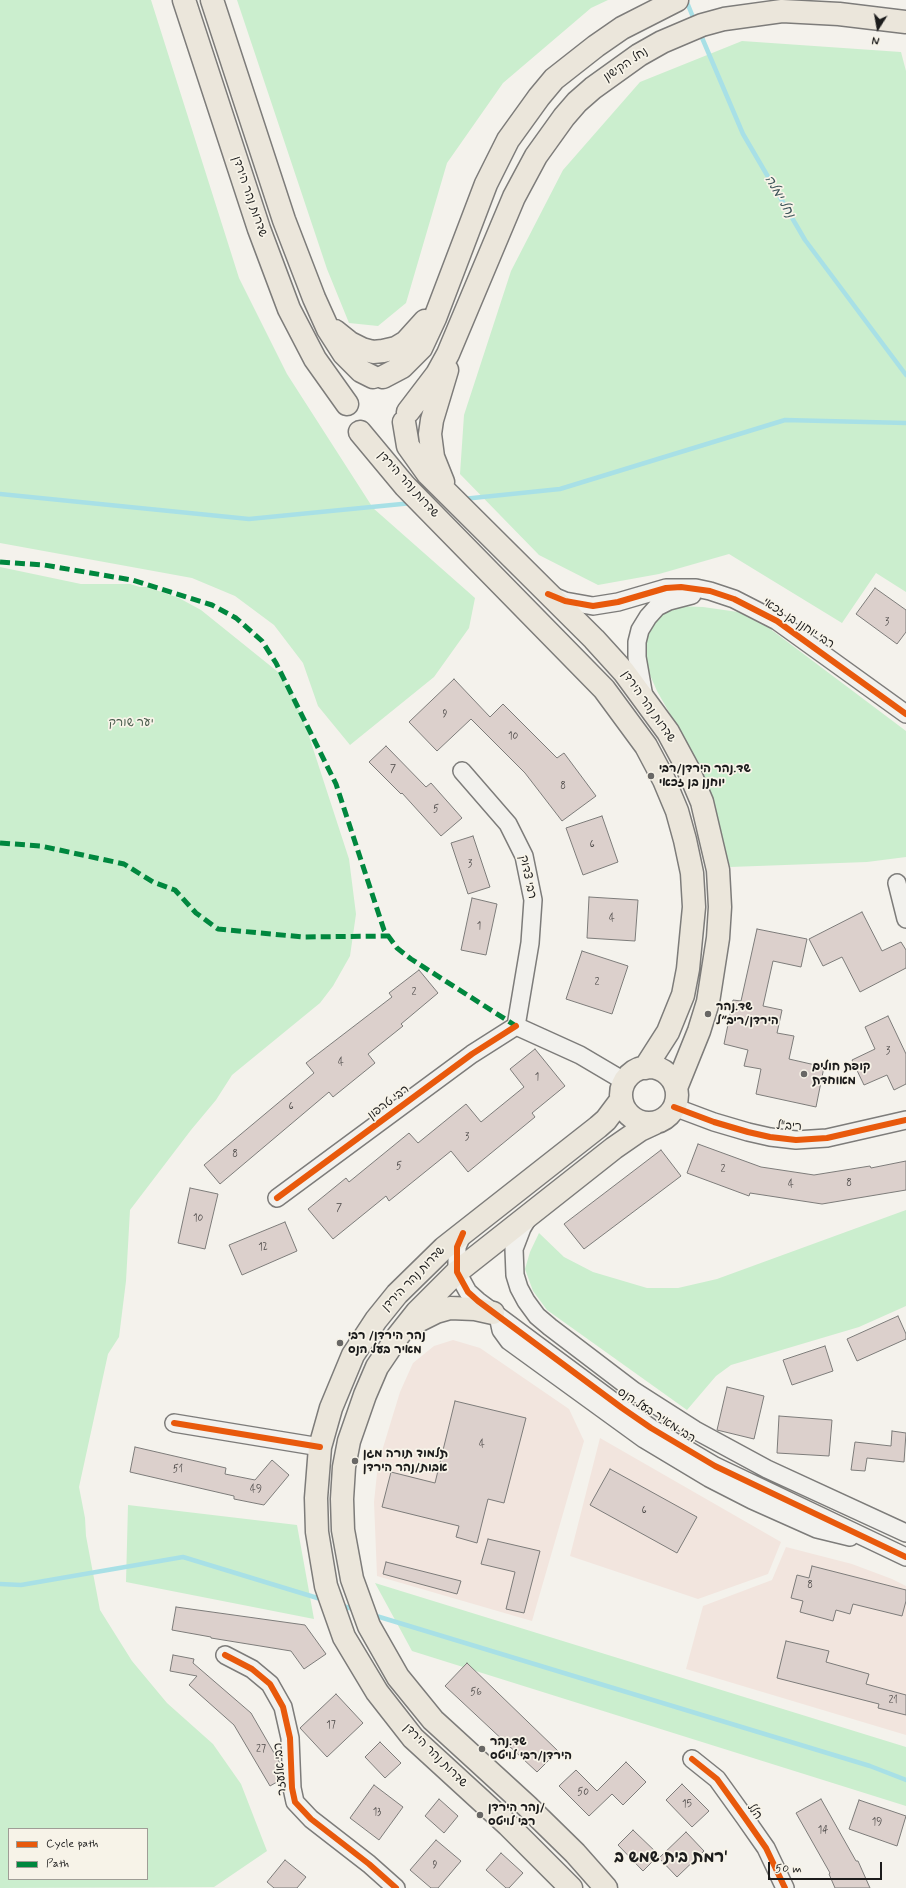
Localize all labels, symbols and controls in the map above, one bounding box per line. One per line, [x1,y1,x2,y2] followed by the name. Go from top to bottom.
[858,8,898,48] north arrow
[871,32,881,47] text: N
[601,45,651,85] street label: נחל הקישון
[228,155,270,239] street label: שדרות נהר הירדן
[761,173,797,221] water label: נחל ימלה
[374,449,442,521] street label: שדרות נהר הירדן
[760,596,836,652] street label: רבי יוחנן בן זכאי
[885,617,889,629] house number: 3
[618,668,678,746] street label: שדרות נהר הירדן
[443,709,447,721] house number: 9
[108,716,154,730] park label: יער שורק
[508,731,518,743] house number: 10
[659,762,751,790] place label: שד.נהר הירדן/רבי יוחנן בן זכאי
[390,764,396,776] house number: 7
[646,771,656,781] marker: שד.נהר הירדן/רבי יוחנן בן זכאי
[560,781,566,793] house number: 8
[433,804,439,816] house number: 5
[589,839,595,851] house number: 6
[515,854,539,900] street label: רבי צדוק
[468,859,472,871] house number: 3
[609,913,615,925] house number: 4
[477,921,481,933] house number: 1
[595,977,599,989] house number: 2
[412,987,416,999] house number: 2
[716,1000,779,1028] place label: שד.נהר הירדן/ריב״ל
[703,1009,713,1019] marker: שד.נהר הירדן/ריב״ל
[886,1046,890,1058] house number: 3
[338,1057,344,1069] house number: 4
[812,1060,870,1088] place label: קופת חולים מאוחדת
[799,1069,809,1079] marker: קופת חולים מאוחדת
[535,1072,539,1084] house number: 1
[365,1083,413,1123] street label: רבי טרפון
[288,1101,294,1113] house number: 6
[776,1119,802,1135] street label: ריב"ל
[465,1132,469,1144] house number: 3
[232,1149,238,1161] house number: 8
[396,1161,402,1173] house number: 5
[721,1164,725,1176] house number: 2
[846,1178,852,1190] house number: 8
[788,1179,794,1191] house number: 4
[336,1203,342,1215] house number: 7
[193,1213,203,1225] house number: 10
[258,1242,268,1254] house number: 12
[379,1244,449,1314] street label: שדרות נהר הירדן
[348,1329,426,1357] place label: נהר הירדן/ רבי מאיר בעל הנס
[335,1338,345,1348] marker: נהר הירדן/ רבי מאיר בעל הנס
[614,1385,698,1447] street label: רבי מאיר בעל הנס
[479,1439,485,1451] house number: 4
[363,1447,448,1475] place label: תלמוד תורה מגן אבות/נהר הירדן
[350,1456,360,1466] marker: תלמוד תורה מגן אבות/נהר הירדן
[173,1464,183,1476] house number: 51
[250,1484,262,1496] house number: 49
[641,1505,647,1517] house number: 6
[807,1580,813,1592] house number: 8
[470,1687,482,1699] house number: 56
[888,1695,898,1707] house number: 21
[326,1720,336,1732] house number: 17
[400,1721,470,1791] street label: שדרות נהר הירדן
[490,1735,572,1763] place label: שד.נהר הירדן/רבי לויטס
[272,1742,290,1796] street label: רבי אלעזר
[256,1744,266,1756] house number: 27
[477,1744,487,1754] marker: שד.נהר הירדן/רבי לויטס
[577,1787,589,1799] house number: 50
[682,1799,692,1811] house number: 15
[488,1801,545,1829] place label: נהר הירדן/ רבי לויטס
[743,1801,765,1823] street label: הלל
[373,1807,381,1819] house number: 13
[475,1810,485,1820] marker: נהר הירדן/ רבי לויטס
[872,1817,882,1829] house number: 19
[818,1825,828,1837] house number: 14
[8,1828,148,1880] legend
[46,1836,98,1852] text: Cycle path
[614,1849,728,1869] district label: רמת בית שמש ב'
[770,1854,884,1880] scale bar
[46,1856,69,1872] text: Path
[433,1860,437,1872] house number: 9
[775,1861,802,1877] text: 50 m

